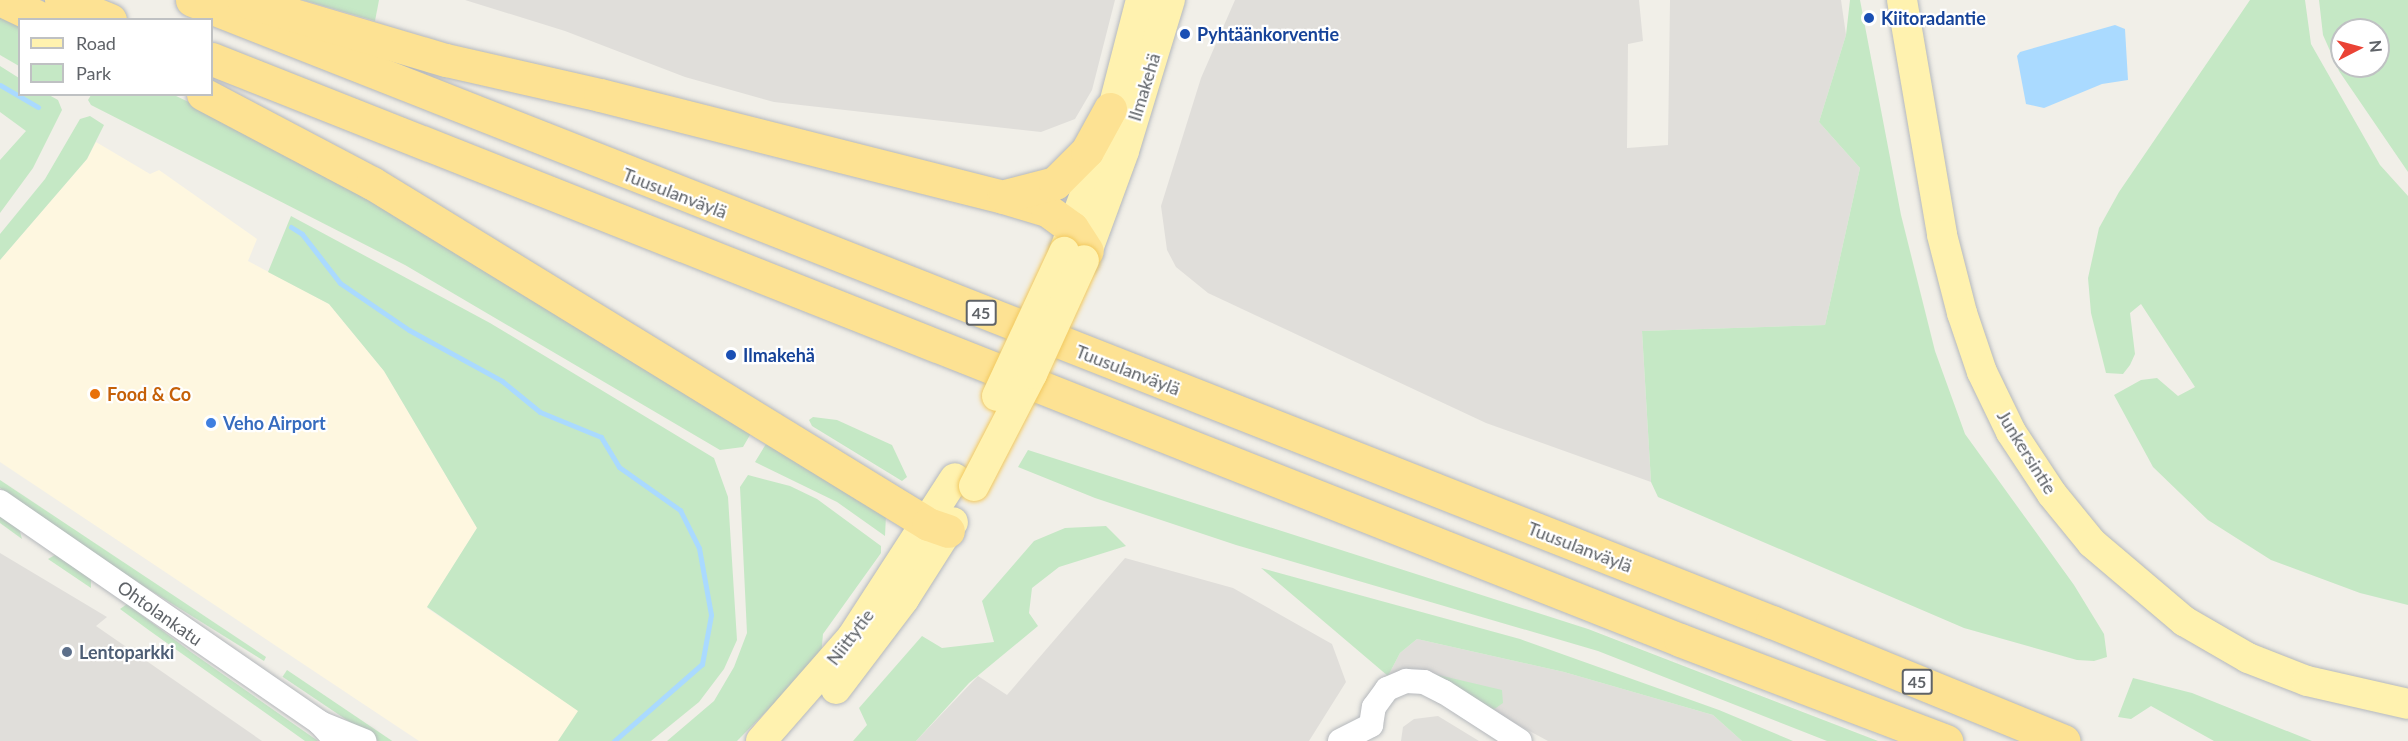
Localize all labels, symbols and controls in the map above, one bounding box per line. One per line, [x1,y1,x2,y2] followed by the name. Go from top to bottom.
[1881,7,1986,29] place label: Kiitoradantie
[1862,11,1876,25] marker: Kiitoradantie
[18,18,213,96] legend
[2330,18,2390,78] north arrow
[1197,23,1339,45] place label: Pyhtäänkorventie
[1178,27,1192,41] marker: Pyhtäänkorventie
[76,32,116,54] text: Road
[2366,39,2387,53] text: N
[1123,50,1165,124] street label: Ilmakehä
[76,62,111,84] text: Park
[620,163,730,223] street label: Tuusulanväylä
[964,300,998,326] road number: 45
[1073,340,1183,400] street label: Tuusulanväylä
[743,344,815,366] place label: Ilmakehä
[724,348,738,362] marker: Ilmakehä
[107,383,191,405] place label: Food & Co
[88,387,102,401] marker: Food & Co
[1993,406,2061,498] street label: Junkersintie
[223,412,326,434] place label: Veho Airport
[204,416,218,430] marker: Veho Airport
[1525,517,1635,577] street label: Tuusulanväylä
[113,576,207,650] street label: Ohtolankatu
[822,605,878,669] street label: Niittytie
[79,641,174,663] place label: Lentoparkki
[60,645,74,659] marker: Lentoparkki
[1900,669,1934,695] road number: 45

